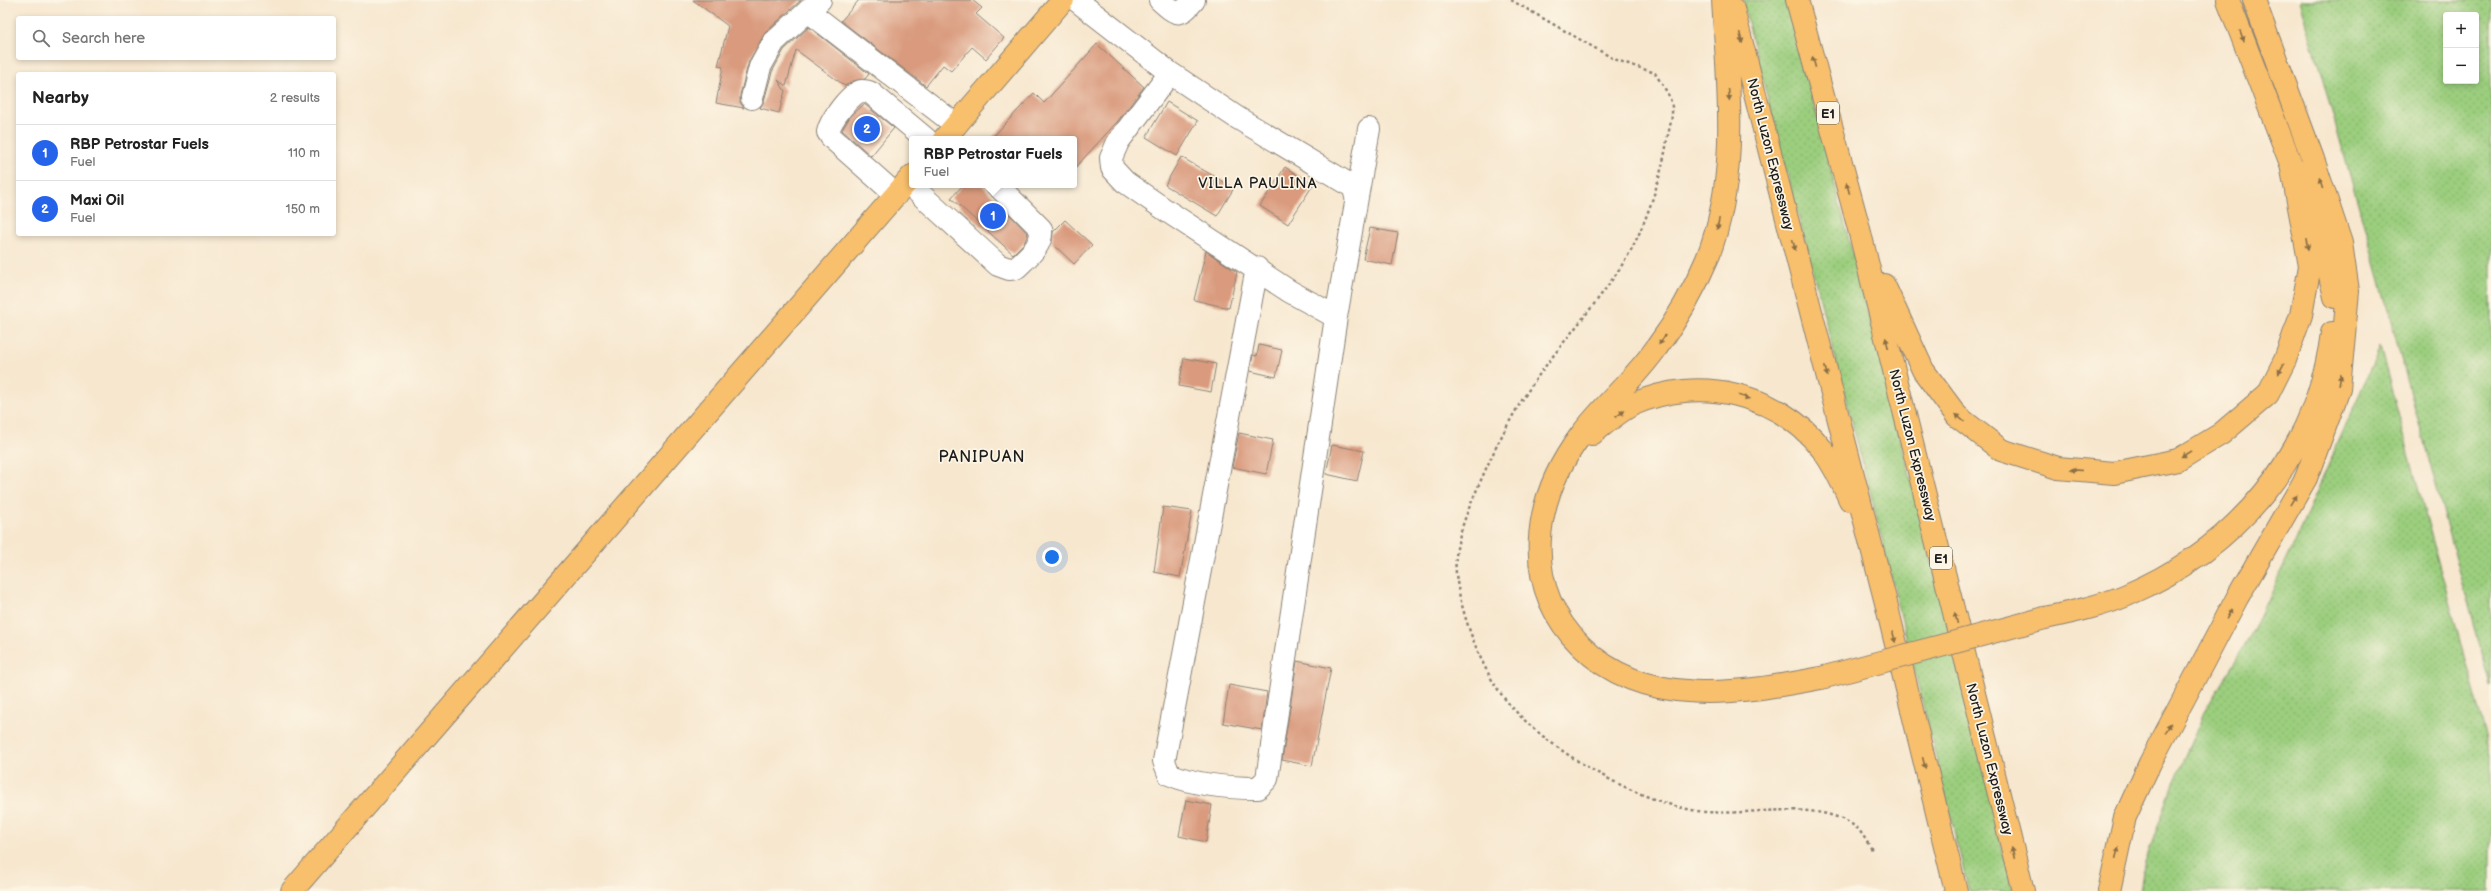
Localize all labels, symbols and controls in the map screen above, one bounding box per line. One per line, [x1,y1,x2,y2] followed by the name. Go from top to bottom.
[2443,12,2479,84] map controls
[2443,12,2479,48] button: +
[16,16,336,60] search box
[30,27,52,49] icon: search
[62,29,145,48] text: Search here
[2240,31,2246,43] one-way arrow
[1738,32,1744,44] one-way arrow
[2443,48,2479,84] button: −
[1811,56,1817,68] one-way arrow
[1743,76,1798,232] street label: North Luzon Expressway
[32,88,89,108] text: Nearby
[1726,89,1733,101] one-way arrow
[270,90,320,106] text: 2 results
[1817,102,1839,124] road number: E1
[854,114,880,144] pin: 2
[70,135,209,154] text: RBP Petrostar Fuels
[909,136,1077,188] popup
[42,145,48,161] text: 1
[288,145,320,161] text: 110 m
[924,145,1062,164] text: RBP Petrostar Fuels
[70,154,95,170] text: Fuel
[924,164,949,180] text: Fuel
[1198,174,1318,193] district label: VILLA PAULINA
[2318,177,2324,189] one-way arrow
[1845,181,1851,193] one-way arrow
[70,191,124,210] text: Maxi Oil
[41,201,49,217] text: 2
[286,201,320,217] text: 150 m
[980,201,1006,231] pin: 1
[70,210,95,226] text: Fuel
[1715,217,1721,230] one-way arrow
[2304,238,2310,250] one-way arrow
[1791,239,1797,251] one-way arrow
[1658,335,1666,345] one-way arrow
[1884,336,1890,348] one-way arrow
[2278,363,2284,375] one-way arrow
[1824,365,1830,377] one-way arrow
[1885,367,1940,523] street label: North Luzon Expressway
[2337,374,2343,386] one-way arrow
[1738,394,1750,400] one-way arrow
[1615,410,1625,418] one-way arrow
[1954,413,1965,422] one-way arrow
[939,448,1025,467] district label: PANIPUAN
[2180,451,2192,458] one-way arrow
[2069,466,2082,473] one-way arrow
[2289,494,2296,506] one-way arrow
[1042,547,1062,567] your location
[1930,547,1952,569] road number: E1
[2226,608,2232,619] one-way arrow
[1952,612,1958,624] one-way arrow
[1891,630,1897,643] one-way arrow
[1962,681,2017,837] street label: North Luzon Expressway
[2165,723,2171,734] one-way arrow
[1922,757,1928,769] one-way arrow
[2010,847,2016,859] one-way arrow
[2114,847,2120,859] one-way arrow

